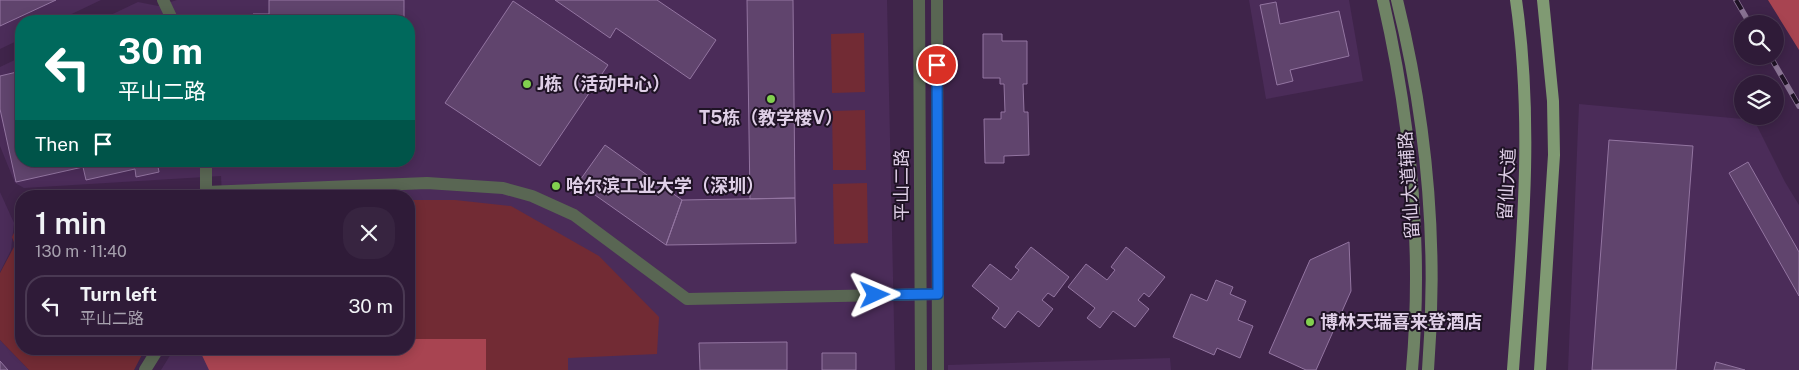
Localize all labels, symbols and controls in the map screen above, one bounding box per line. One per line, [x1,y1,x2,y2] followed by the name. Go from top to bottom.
[1734,15,1784,125] map controls
[1734,15,1784,65] button: search
[118,31,203,72] text: 30 m
[35,35,100,100] icon: left
[916,44,958,86] pin
[923,51,951,79] icon: arrive
[537,73,670,94] place label: J栋（活动中心）
[1734,75,1784,125] button: layers
[118,78,206,104] text: 平山二路
[521,78,533,90] marker: J栋（活动中心）
[765,93,777,105] marker: T5栋（教学楼V）
[699,107,843,128] place label: T5栋（教学楼V）
[89,130,117,158] icon: arrive
[1394,130,1423,240] street label: 留仙大道辅路
[35,133,79,155] text: Then
[1494,147,1519,220] street label: 留仙大道
[891,149,912,221] street label: 平山二路
[566,175,764,196] place label: 哈尔滨工业大学（深圳）
[550,180,562,192] marker: 哈尔滨工业大学（深圳）
[35,205,106,241] text: 1 min
[343,207,395,259] button: close
[35,242,127,261] text: 130 m · 11:40
[848,268,900,320] position arrow
[80,283,157,305] text: Turn left
[37,292,65,320] icon: left
[348,295,393,317] text: 30 m
[80,309,144,328] text: 平山二路
[1320,311,1482,332] place label: 博林天瑞喜来登酒店
[1304,316,1316,328] marker: 博林天瑞喜来登酒店

